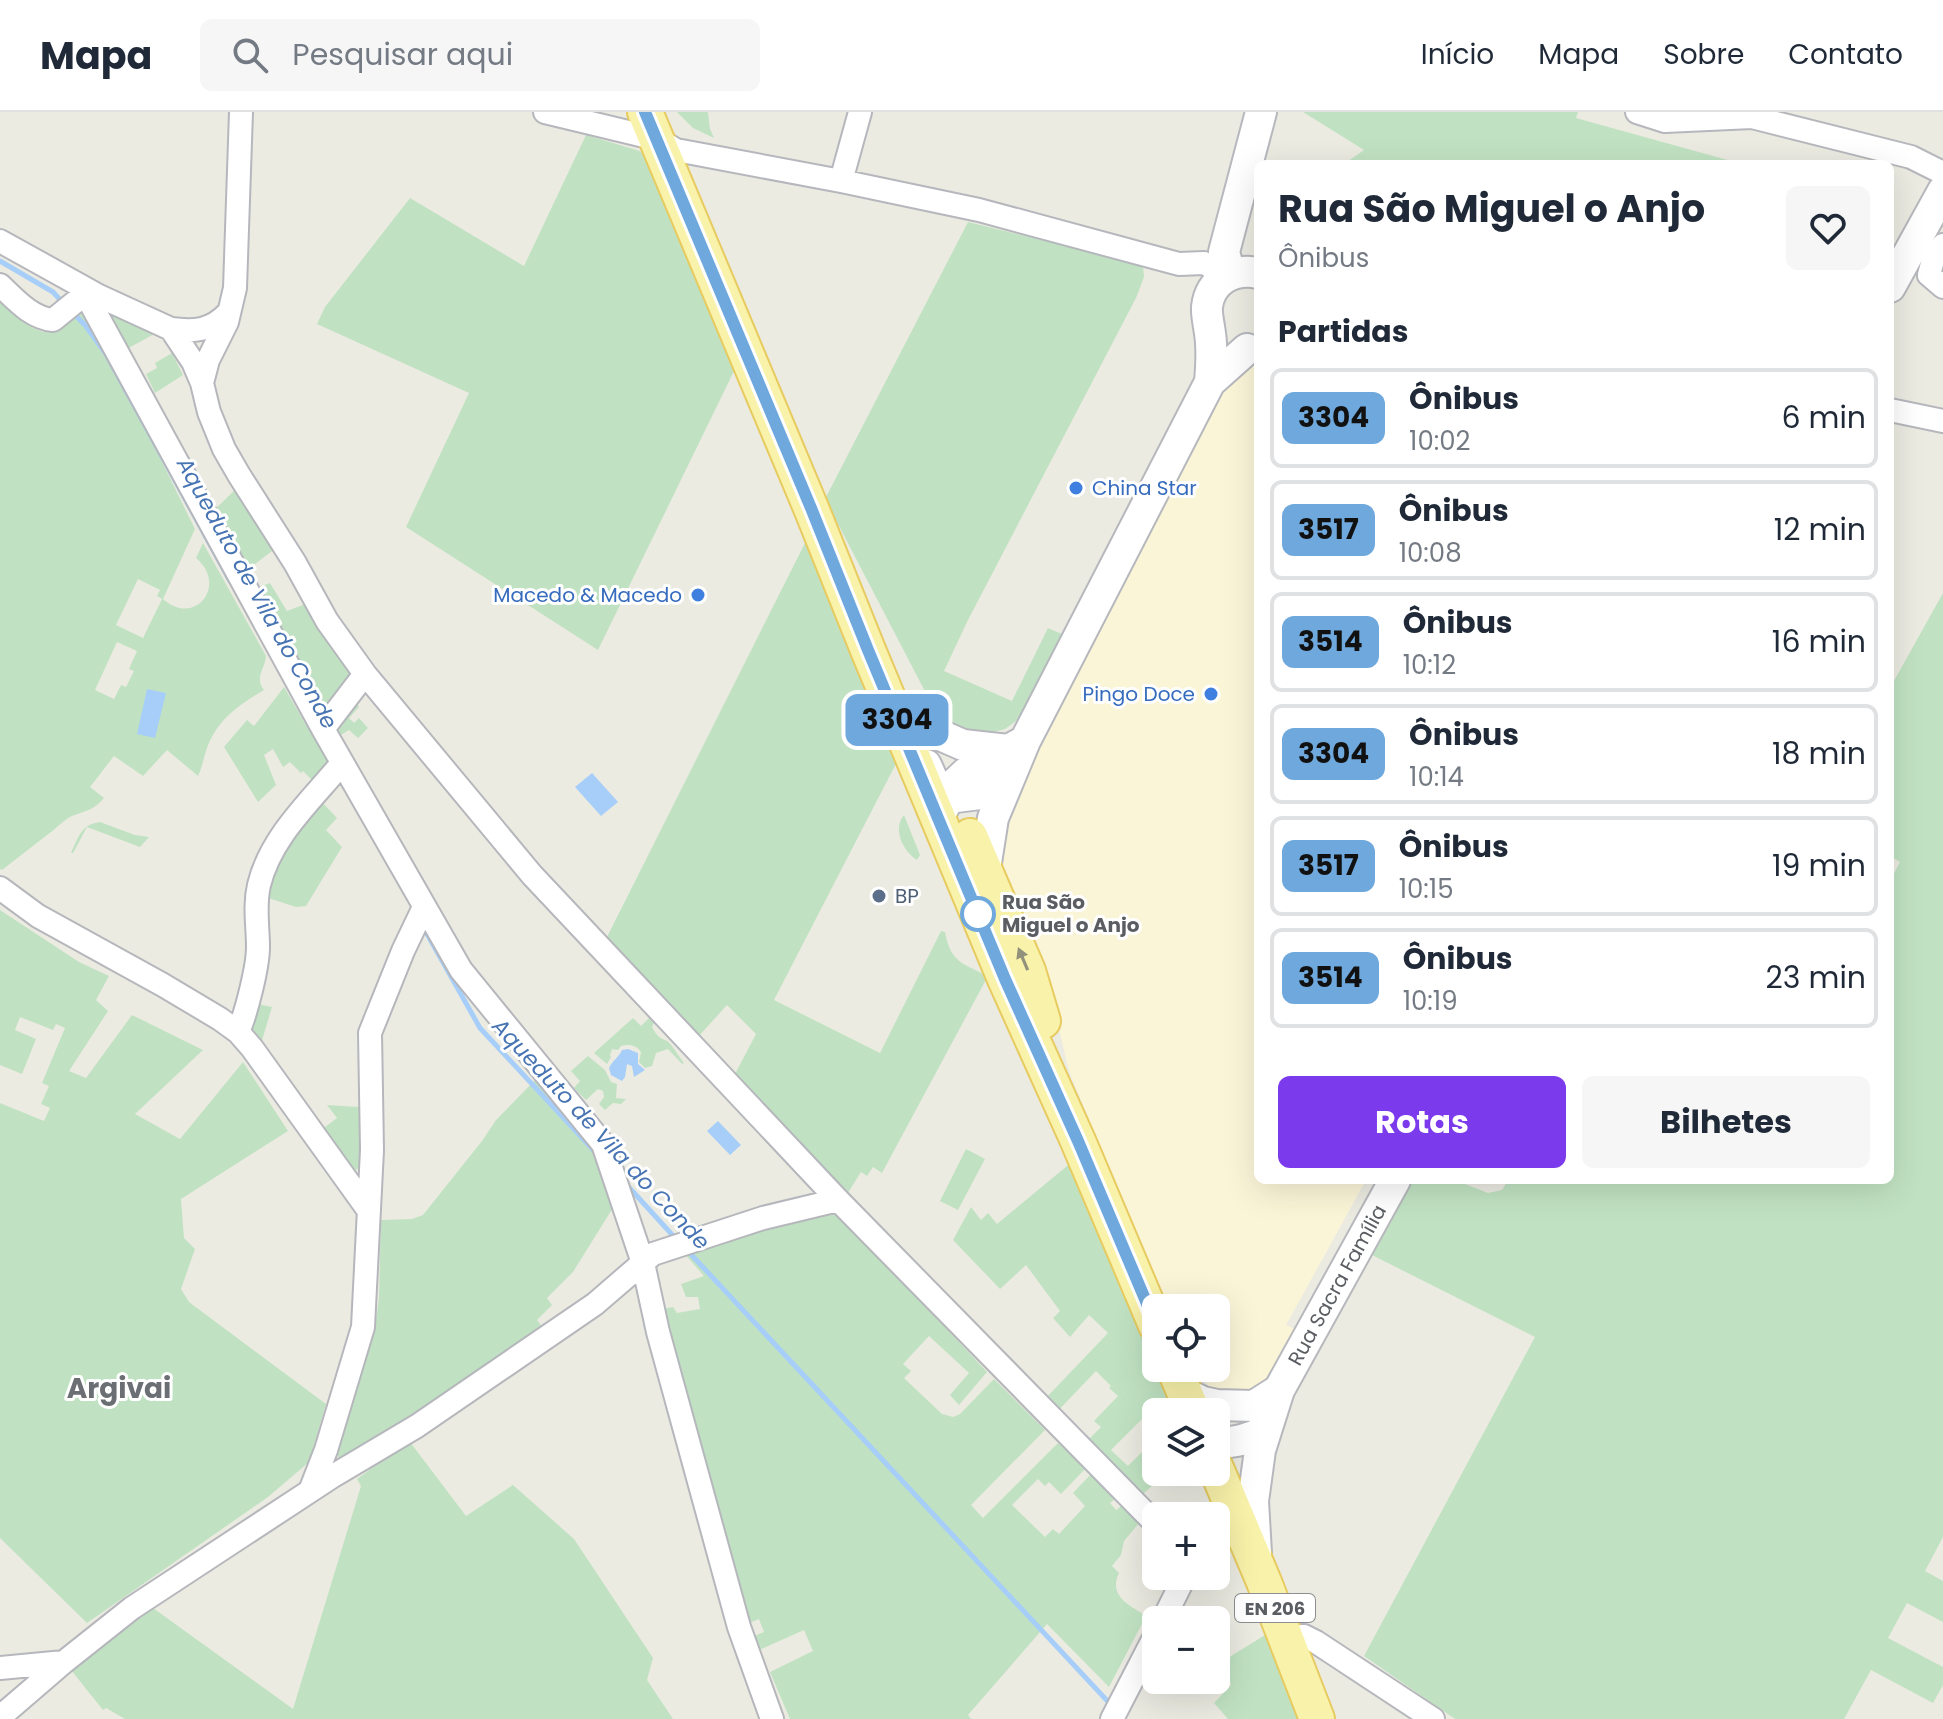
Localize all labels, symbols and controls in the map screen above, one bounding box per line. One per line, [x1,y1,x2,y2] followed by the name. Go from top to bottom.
[200,19,760,91] search box
[40,29,152,82] text: Mapa
[228,33,272,77] icon: search
[292,33,513,76] text: Pesquisar aqui
[1421,35,1494,74] text: Início
[1538,35,1619,74] text: Mapa
[1663,35,1744,74] text: Sobre
[1788,35,1903,74] text: Contato
[1278,182,1705,235] text: Rua São Miguel o Anjo
[1786,186,1870,270] button: heart
[1278,240,1369,276] text: Ônibus
[1278,310,1408,353] text: Partidas
[1409,377,1519,420] text: Ônibus
[1781,396,1866,439] text: 6 min
[1298,398,1369,437] text: 3304
[1409,423,1471,459] text: 10:02
[169,451,345,734] water label: Aqueduto de Vila do Conde
[1092,474,1197,502] place label: China Star
[1067,479,1085,497] marker: China Star
[1399,489,1509,532] text: Ônibus
[1774,508,1866,551] text: 12 min
[1298,510,1359,549] text: 3517
[1399,535,1462,571] text: 10:08
[493,581,682,609] place label: Macedo & Macedo
[689,586,707,604] marker: Macedo & Macedo
[1403,601,1513,644] text: Ônibus
[1772,620,1866,663] text: 16 min
[1298,622,1363,661] text: 3514
[1403,647,1456,683] text: 10:12
[1083,680,1195,708] place label: Pingo Doce
[1202,685,1220,703] marker: Pingo Doce
[841,694,953,746] line badge: 3304
[861,700,933,739] text: 3304
[1409,713,1519,756] text: Ônibus
[1772,732,1866,775] text: 18 min
[1298,734,1369,773] text: 3304
[1409,759,1464,795] text: 10:14
[1399,825,1509,868] text: Ônibus
[1772,844,1866,887] text: 19 min
[1298,846,1359,885] text: 3517
[1399,871,1454,907] text: 10:15
[895,882,919,910] place label: BP
[870,887,888,905] marker: BP
[1002,888,1140,939] place label: Rua São Miguel o Anjo
[961,897,995,931] marker: Rua São Miguel o Anjo
[1403,937,1513,980] text: Ônibus
[1017,947,1030,971] one-way arrow
[1766,956,1866,999] text: 23 min
[1298,958,1363,997] text: 3514
[1403,983,1458,1019] text: 10:19
[485,1011,717,1257] water label: Aqueduto de Vila do Conde
[1278,1076,1566,1168] button: Rotas
[1582,1076,1870,1168] button: Bilhetes
[1281,1199,1393,1371] street label: Rua Sacra Família
[1142,1294,1230,1694] map controls
[1142,1294,1230,1382] button: locate
[67,1369,171,1408] district label: Argivai
[1142,1398,1230,1486] button: layers
[1142,1502,1230,1590] button: +
[1235,1594,1315,1622] road number: EN 206
[1142,1606,1230,1694] button: −

